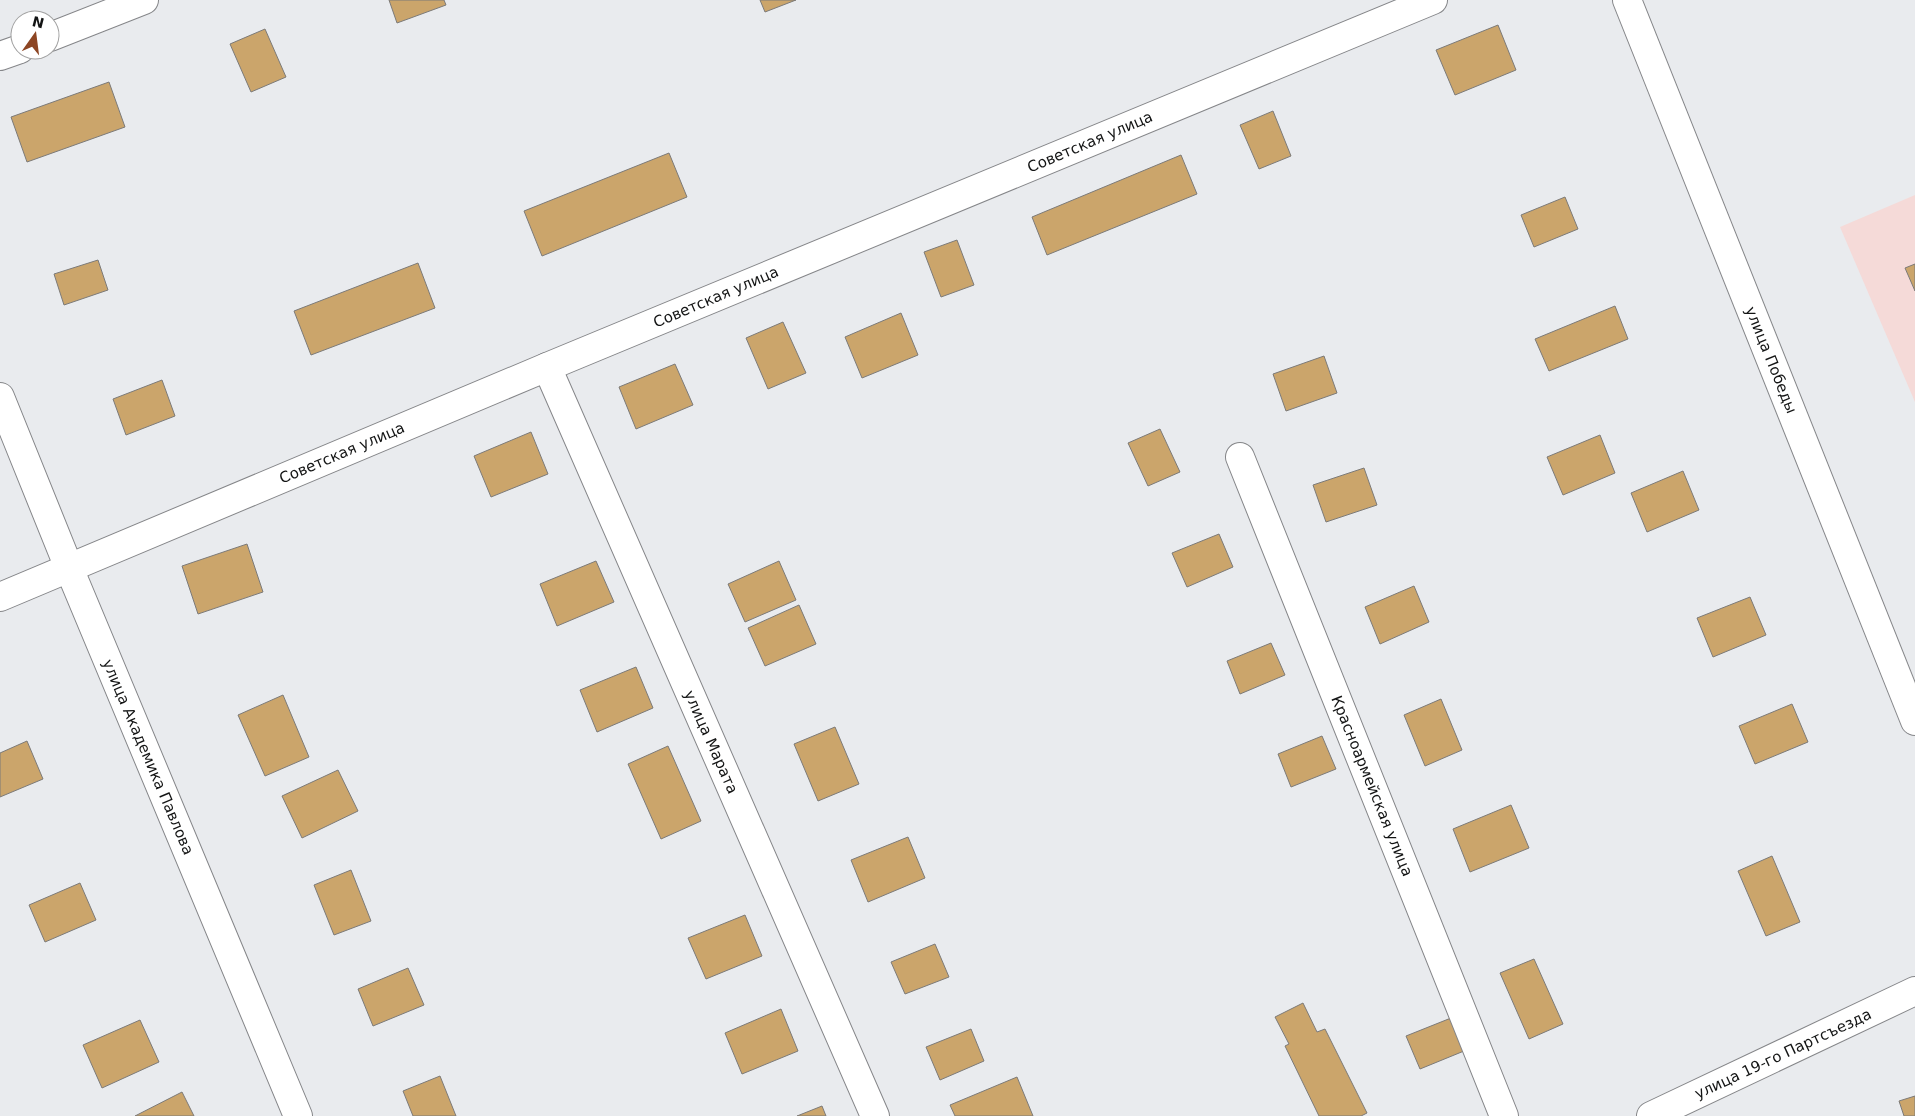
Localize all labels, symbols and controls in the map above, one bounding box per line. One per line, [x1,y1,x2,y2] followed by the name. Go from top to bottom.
[10,10,60,60] north arrow
[31,13,46,32] text: N
[1025,107,1155,177] street label: Советская улица
[651,262,781,332] street label: Советская улица
[1741,304,1801,416] street label: улица Победы
[277,418,407,488] street label: Советская улица
[99,657,197,857] street label: улица Академика Павлова
[680,688,742,796] street label: улица Марата
[1327,693,1417,879] street label: Красноармейская улица
[1692,1005,1874,1103] street label: улица 19-го Партсъезда

